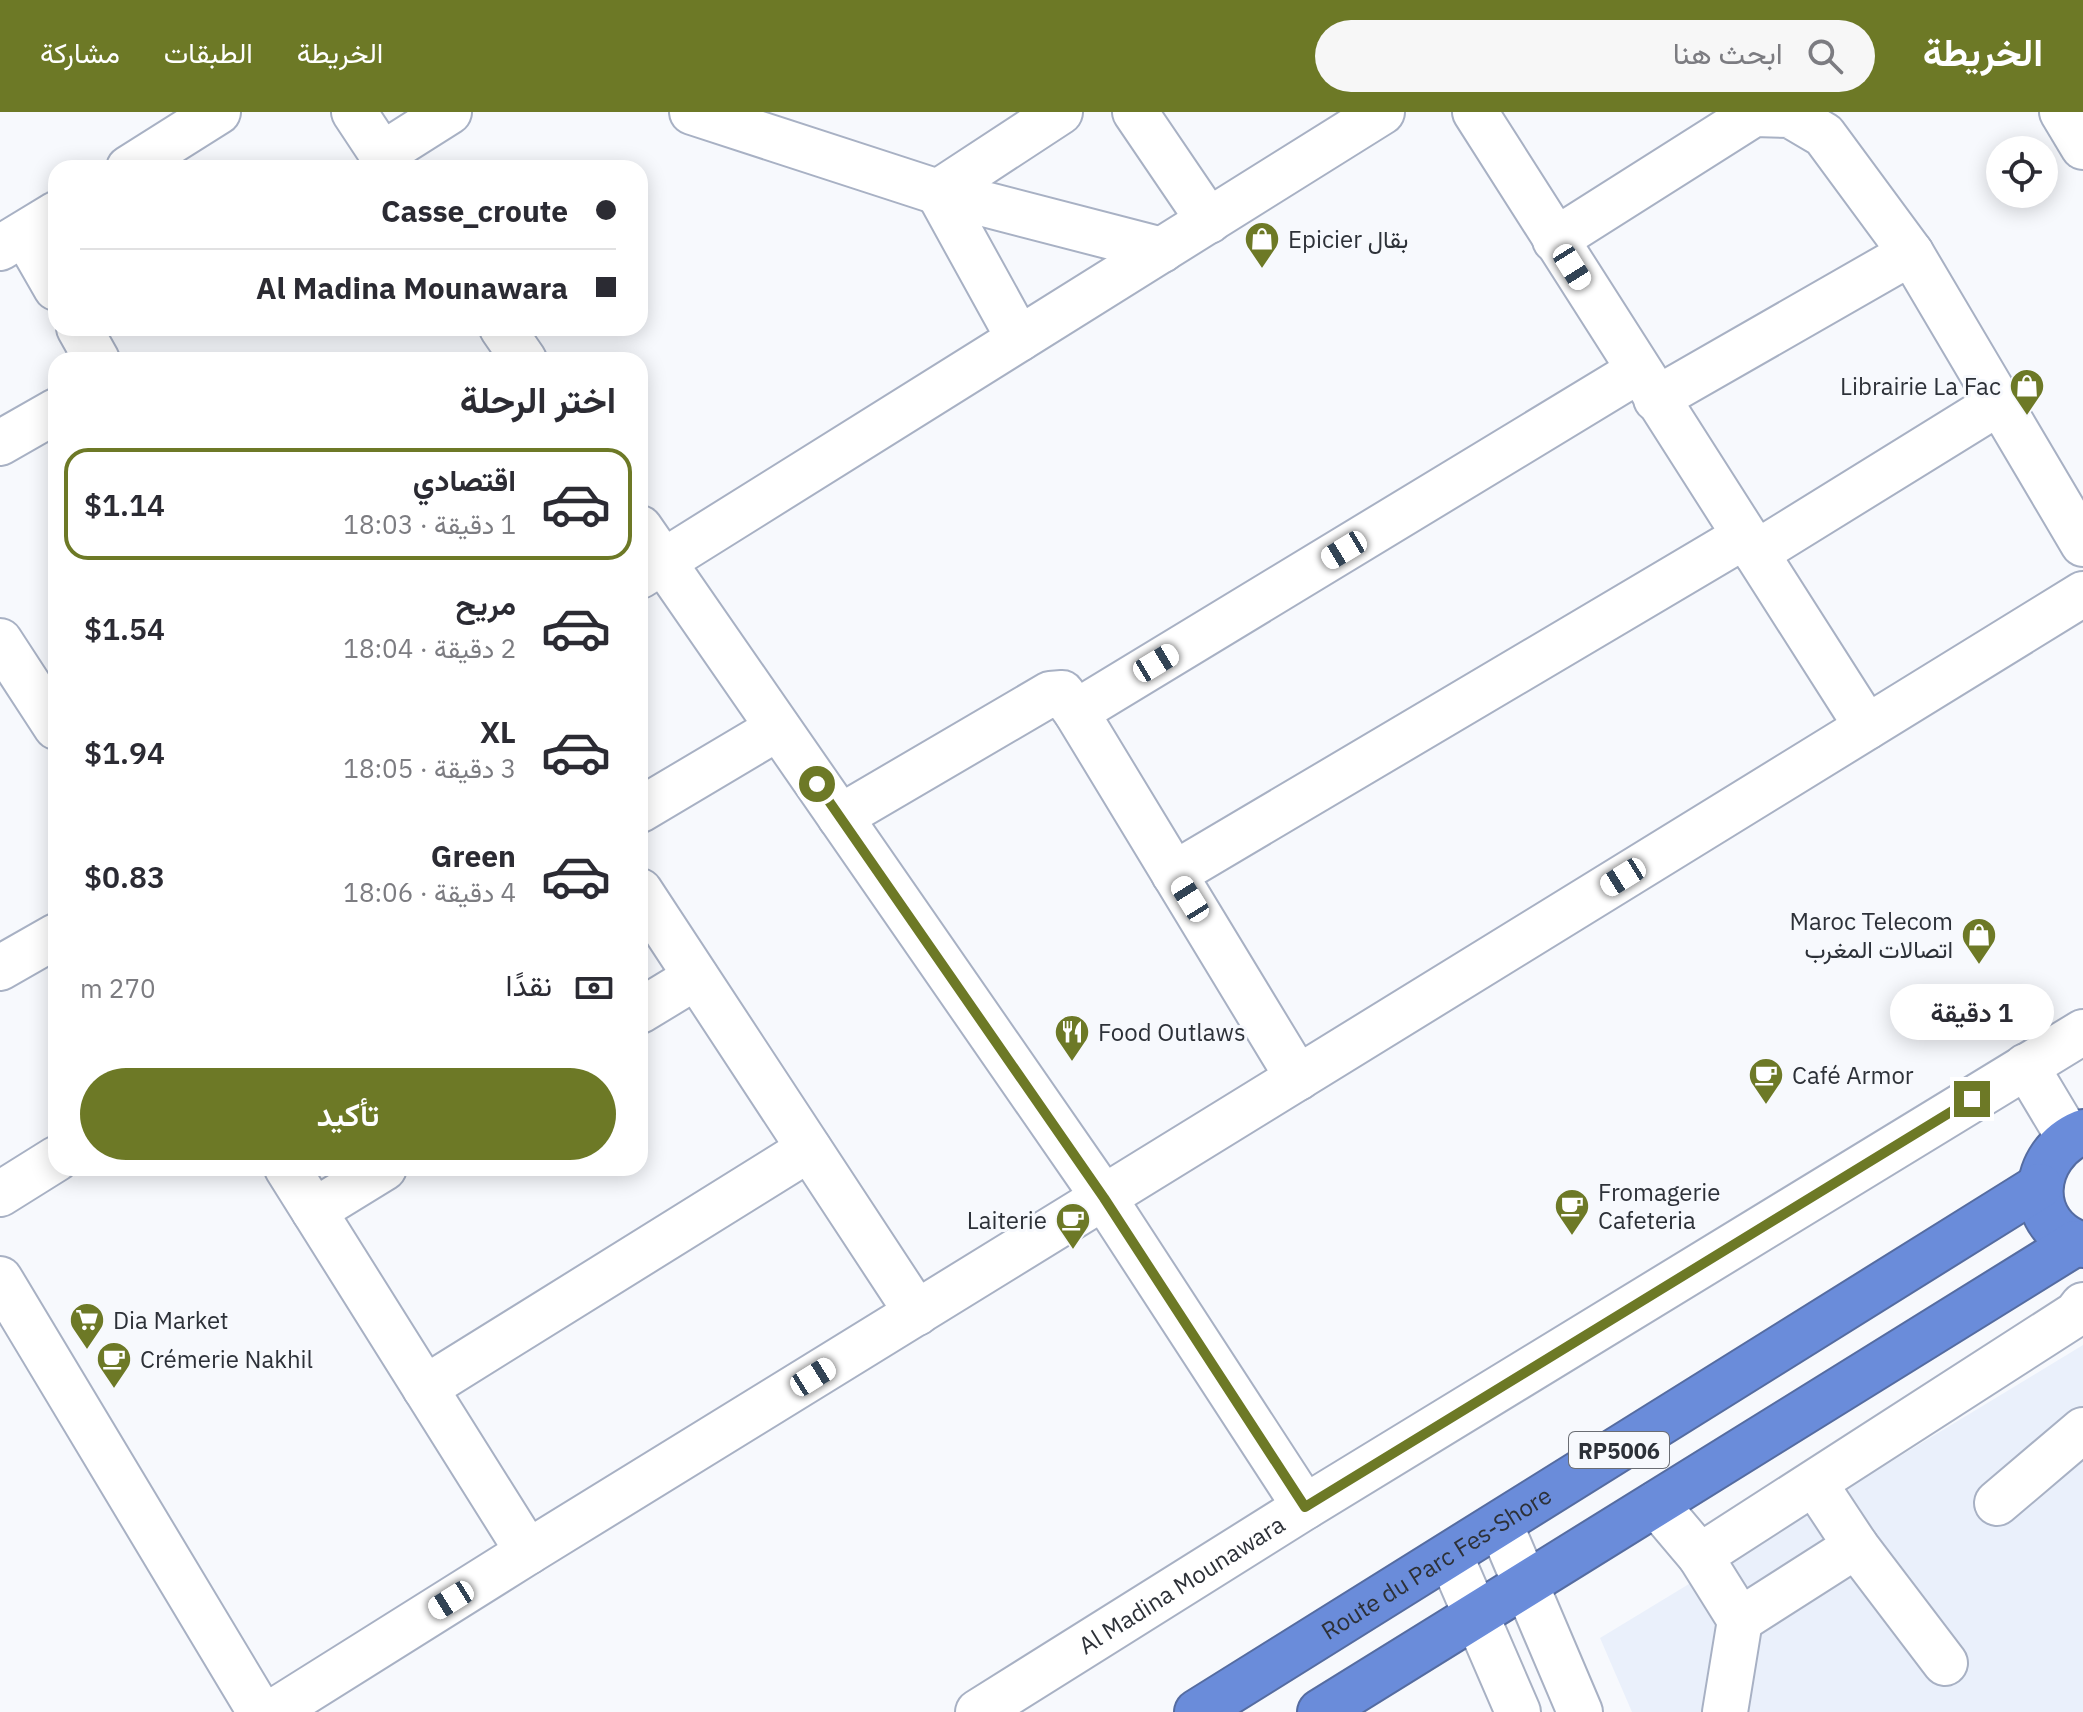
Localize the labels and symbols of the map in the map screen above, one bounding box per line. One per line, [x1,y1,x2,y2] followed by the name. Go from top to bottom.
[1243,220,1281,270] shop icon: Epicier بقال
[1288,223,1408,255] place label: Epicier بقال
[1549,240,1595,294] car
[2008,367,2046,417] shop icon: Librairie La Fac
[1840,370,2001,402] place label: Librairie La Fac
[1317,527,1371,573] car
[1129,640,1183,686] car
[799,766,835,802] route start
[1596,854,1650,900] car
[1167,872,1213,926] car
[1789,905,1953,965] place label: Maroc Telecom اتصالات المغرب
[1960,916,1998,966] shop icon: Maroc Telecom اتصالات المغرب
[1890,983,2054,1039] callout: 1 دقيقة
[1053,1013,1091,1063] restaurant icon: Food Outlaws
[1098,1016,1246,1048] place label: Food Outlaws
[1747,1056,1785,1106] cafe icon: Café Armor
[1792,1059,1914,1091] place label: Café Armor
[1954,1081,1990,1117] route end
[1598,1176,1721,1236] place label: Fromagerie Cafeteria
[1553,1187,1591,1237] cafe icon: Fromagerie Cafeteria
[1054,1201,1092,1251] cafe icon: Laiterie
[967,1204,1047,1236] place label: Laiterie
[68,1301,106,1351] supermarket icon: Dia Market
[113,1304,229,1336] place label: Dia Market
[95,1340,133,1390] cafe icon: Crémerie Nakhil
[140,1343,313,1375] place label: Crémerie Nakhil
[786,1354,840,1400] car
[1569,1432,1669,1468] road number: RP5006
[1315,1479,1557,1647] street label: Route du Parc Fes-Shore
[1072,1508,1291,1661] street label: Al Madina Mounawara
[424,1577,478,1623] car

